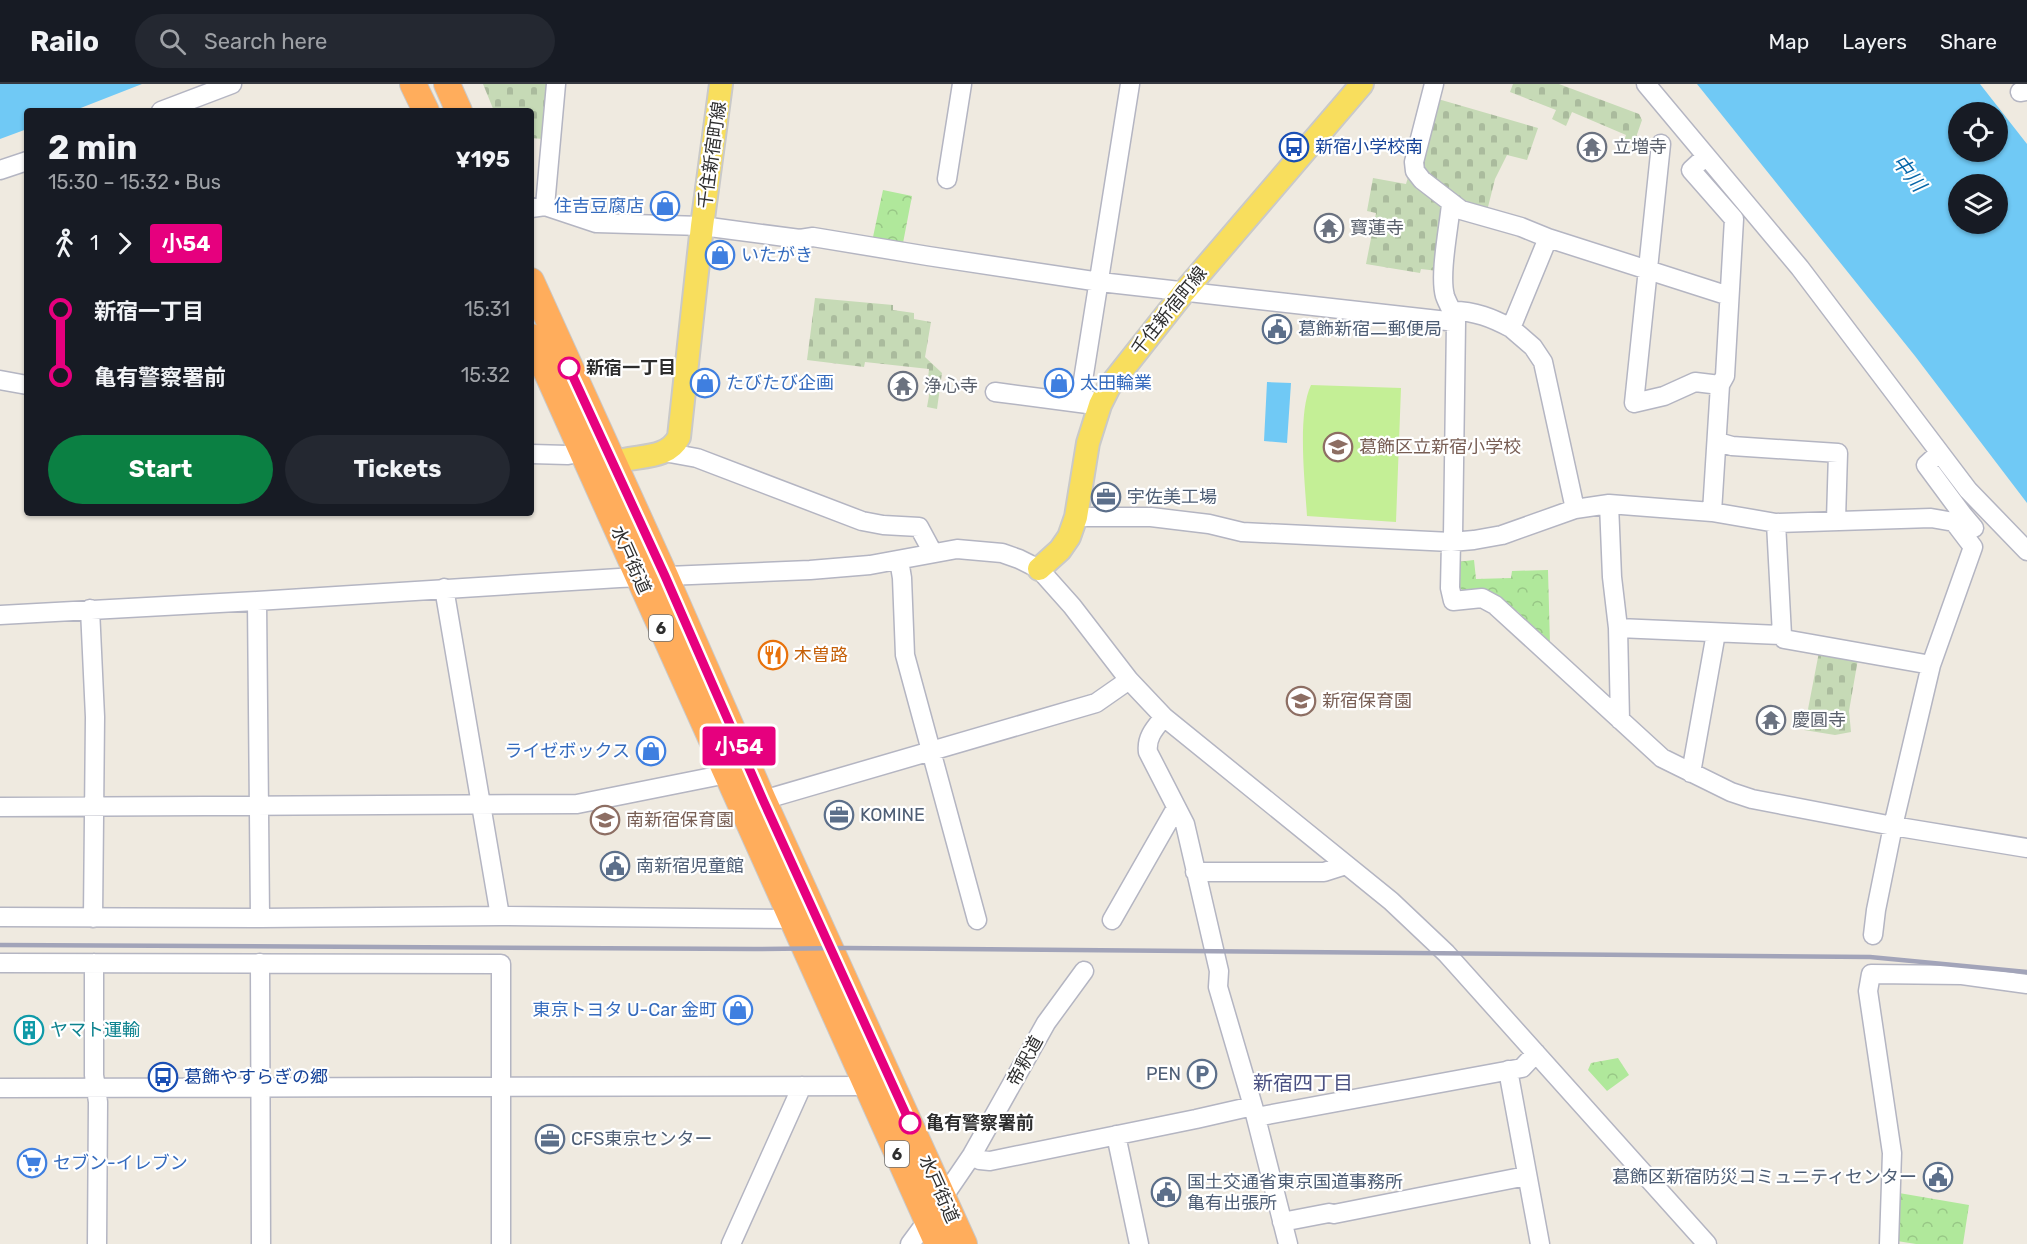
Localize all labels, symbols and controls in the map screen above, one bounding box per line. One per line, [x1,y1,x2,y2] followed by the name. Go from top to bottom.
[135,14,555,68] search box
[30,25,99,58] text: Railo
[156,25,189,58] icon: search
[204,28,327,55] text: Search here
[1768,29,1809,54] text: Map
[1842,29,1907,54] text: Layers
[1940,29,1997,54] text: Share
[694,100,730,210] street label: 千住新宿町線
[1948,102,2008,234] map controls
[1948,102,2008,162] button: locate
[48,128,137,167] text: 2 min
[1278,131,1310,163] bus stop icon: 新宿小学校南
[1576,131,1608,163] temple icon: 立増寺
[1315,136,1423,158] place label: 新宿小学校南
[1613,136,1667,158] place label: 立増寺
[456,146,510,173] text: ¥195
[1887,150,1932,198] water label: 中川
[48,170,221,194] text: 15:30 – 15:32 · Bus
[1948,174,2008,234] button: layers
[649,190,681,222] shop icon: 住吉豆腐店
[554,195,644,217] place label: 住吉豆腐店
[1313,212,1345,244] temple icon: 寶蓮寺
[1350,217,1404,239] place label: 寶蓮寺
[48,227,81,260] icon: walk
[108,227,141,260] icon: forward
[90,231,99,255] text: 1
[162,231,210,256] text: 小54
[704,239,736,271] shop icon: いたがき
[741,244,813,266] place label: いたがき
[1126,262,1212,360] street label: 千住新宿町線
[464,297,510,321] text: 15:31
[94,298,204,325] text: 新宿一丁目
[1261,313,1293,345] public building icon: 葛飾新宿二郵便局
[1298,318,1442,340] place label: 葛飾新宿二郵便局
[558,357,580,379] marker: 新宿一丁目
[586,357,676,379] place label: 新宿一丁目
[461,363,510,387] text: 15:32
[94,364,226,391] text: 亀有警察署前
[689,367,721,399] shop icon: たびたび企画
[1043,367,1075,399] shop icon: 太田輪業
[887,370,919,402] temple icon: 浄心寺
[726,372,834,394] place label: たびたび企画
[1080,372,1152,394] place label: 太田輪業
[924,375,978,397] place label: 浄心寺
[1322,431,1354,463] school or university icon: 葛飾区立新宿小学校
[48,435,273,504] button: Start
[285,435,510,504] button: Tickets
[1359,436,1521,458] place label: 葛飾区立新宿小学校
[1090,481,1122,513] office icon: 宇佐美工場
[1127,486,1217,508] place label: 宇佐美工場
[606,523,656,597] street label: 水戸街道
[649,615,673,641] road number: 6
[757,639,789,671] restaurant icon: 木曽路
[794,644,848,666] place label: 木曽路
[1285,685,1317,717] school or university icon: 新宿保育園
[1322,690,1412,712] place label: 新宿保育園
[1755,704,1787,736] temple icon: 慶圓寺
[1792,709,1846,731] place label: 慶圓寺
[704,726,774,766] line badge: 小54
[715,734,763,759] text: 小54
[635,735,667,767] shop icon: ライゼボックス
[505,740,630,762] place label: ライゼボックス
[823,799,855,831] office icon: KOMINE
[589,804,621,836] school or university icon: 南新宿保育園
[860,804,925,826] place label: KOMINE
[626,809,734,831] place label: 南新宿保育園
[599,850,631,882] public building icon: 南新宿児童館
[636,855,744,877] place label: 南新宿児童館
[722,994,754,1026] shop icon: 東京トヨタ U-Car 金町
[533,999,717,1021] place label: 東京トヨタ U-Car 金町
[13,1014,45,1046] building icon: ヤマト運輸
[50,1019,140,1041] place label: ヤマト運輸
[1002,1032,1048,1090] street label: 帝釈道
[1186,1058,1218,1090] parking icon: PEN
[147,1061,179,1093] bus stop icon: 葛飾やすらぎの郷
[1146,1063,1181,1085] place label: PEN
[184,1066,328,1088] place label: 葛飾やすらぎの郷
[1253,1071,1353,1095] district label: 新宿四丁目
[899,1112,921,1134] marker: 亀有警察署前
[926,1112,1034,1134] place label: 亀有警察署前
[534,1123,566,1155] office icon: CFS東京センター
[571,1128,713,1150] place label: CFS東京センター
[885,1141,909,1167] road number: 6
[16,1147,48,1179] supermarket icon: セブン-イレブン
[53,1152,188,1174] place label: セブン-イレブン
[914,1152,964,1226] street label: 水戸街道
[1922,1161,1954,1193] public building icon: 葛飾区新宿防災コミュニティセンター
[1612,1166,1917,1188] place label: 葛飾区新宿防災コミュニティセンター
[1187,1171,1403,1214] place label: 国土交通省東京国道事務所 亀有出張所
[1150,1176,1182,1208] public building icon: 国土交通省東京国道事務所 亀有出張所

